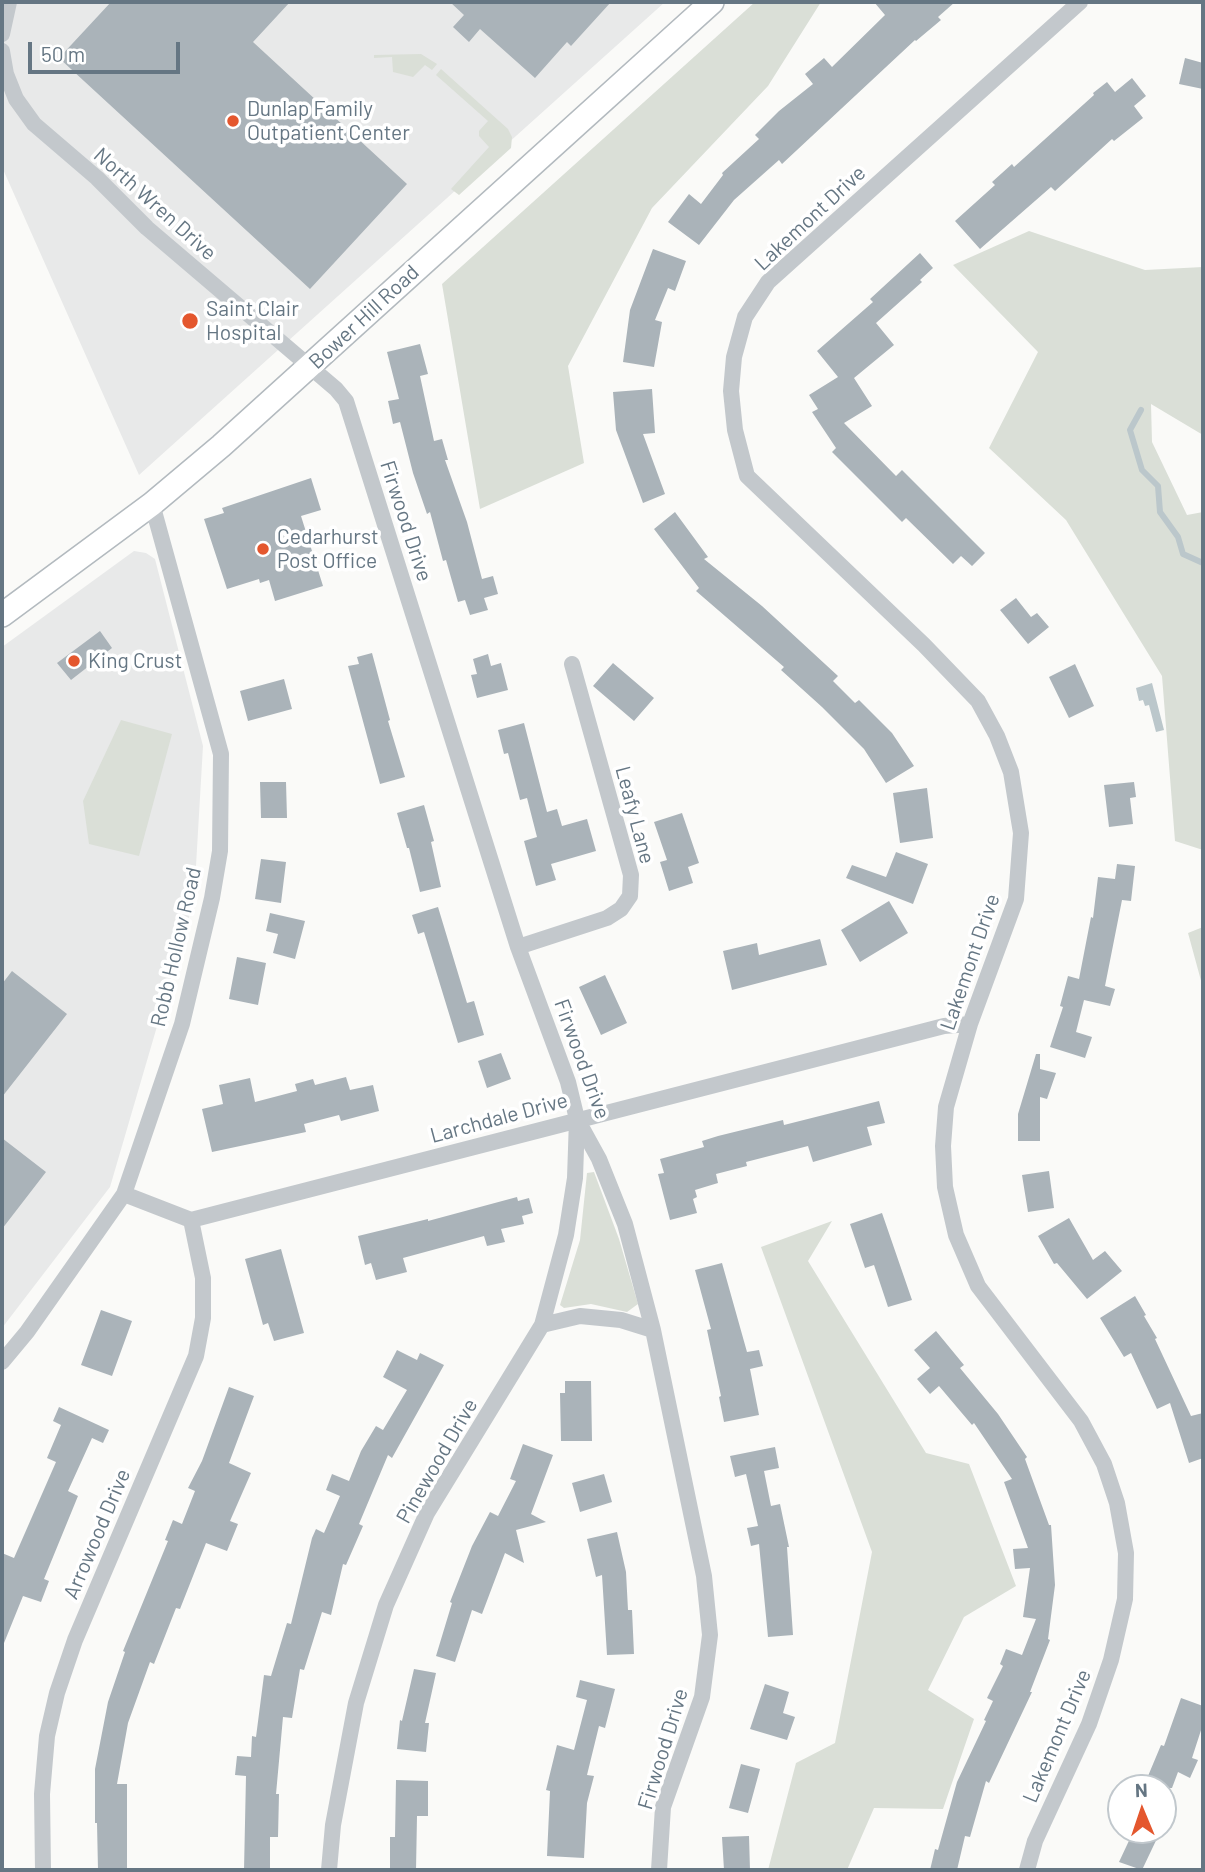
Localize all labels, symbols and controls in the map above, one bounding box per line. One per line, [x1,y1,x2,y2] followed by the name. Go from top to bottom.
[32,28,184,72] scale bar
[41,41,85,66] text: 50 m
[247,96,410,146] place label: Dunlap Family Outpatient Center
[225,113,241,129] marker: Dunlap Family Outpatient Center
[89,142,221,266] street label: North Wren Drive
[749,160,871,276] street label: Lakemont Drive
[304,260,424,374] street label: Bower Hill Road
[206,296,299,346] place label: Saint Clair Hospital
[180,311,200,331] marker: Saint Clair Hospital
[375,457,437,585] street label: Firwood Drive
[277,524,379,574] place label: Cedarhurst Post Office
[255,541,271,557] marker: Cedarhurst Post Office
[88,648,182,674] place label: King Crust
[66,653,82,669] marker: King Crust
[610,763,660,867] street label: Leafy Lane
[145,865,207,1029] street label: Robb Hollow Road
[935,890,1005,1034] street label: Lakemont Drive
[549,996,615,1122] street label: Firwood Drive
[427,1088,571,1148] street label: Larchdale Drive
[391,1394,483,1528] street label: Pinewood Drive
[58,1465,136,1603] street label: Arrowood Drive
[1018,1665,1096,1807] street label: Lakemont Drive
[633,1685,693,1813] street label: Firwood Drive
[1107,1774,1177,1844] north arrow
[1135,1778,1148,1801] text: N

